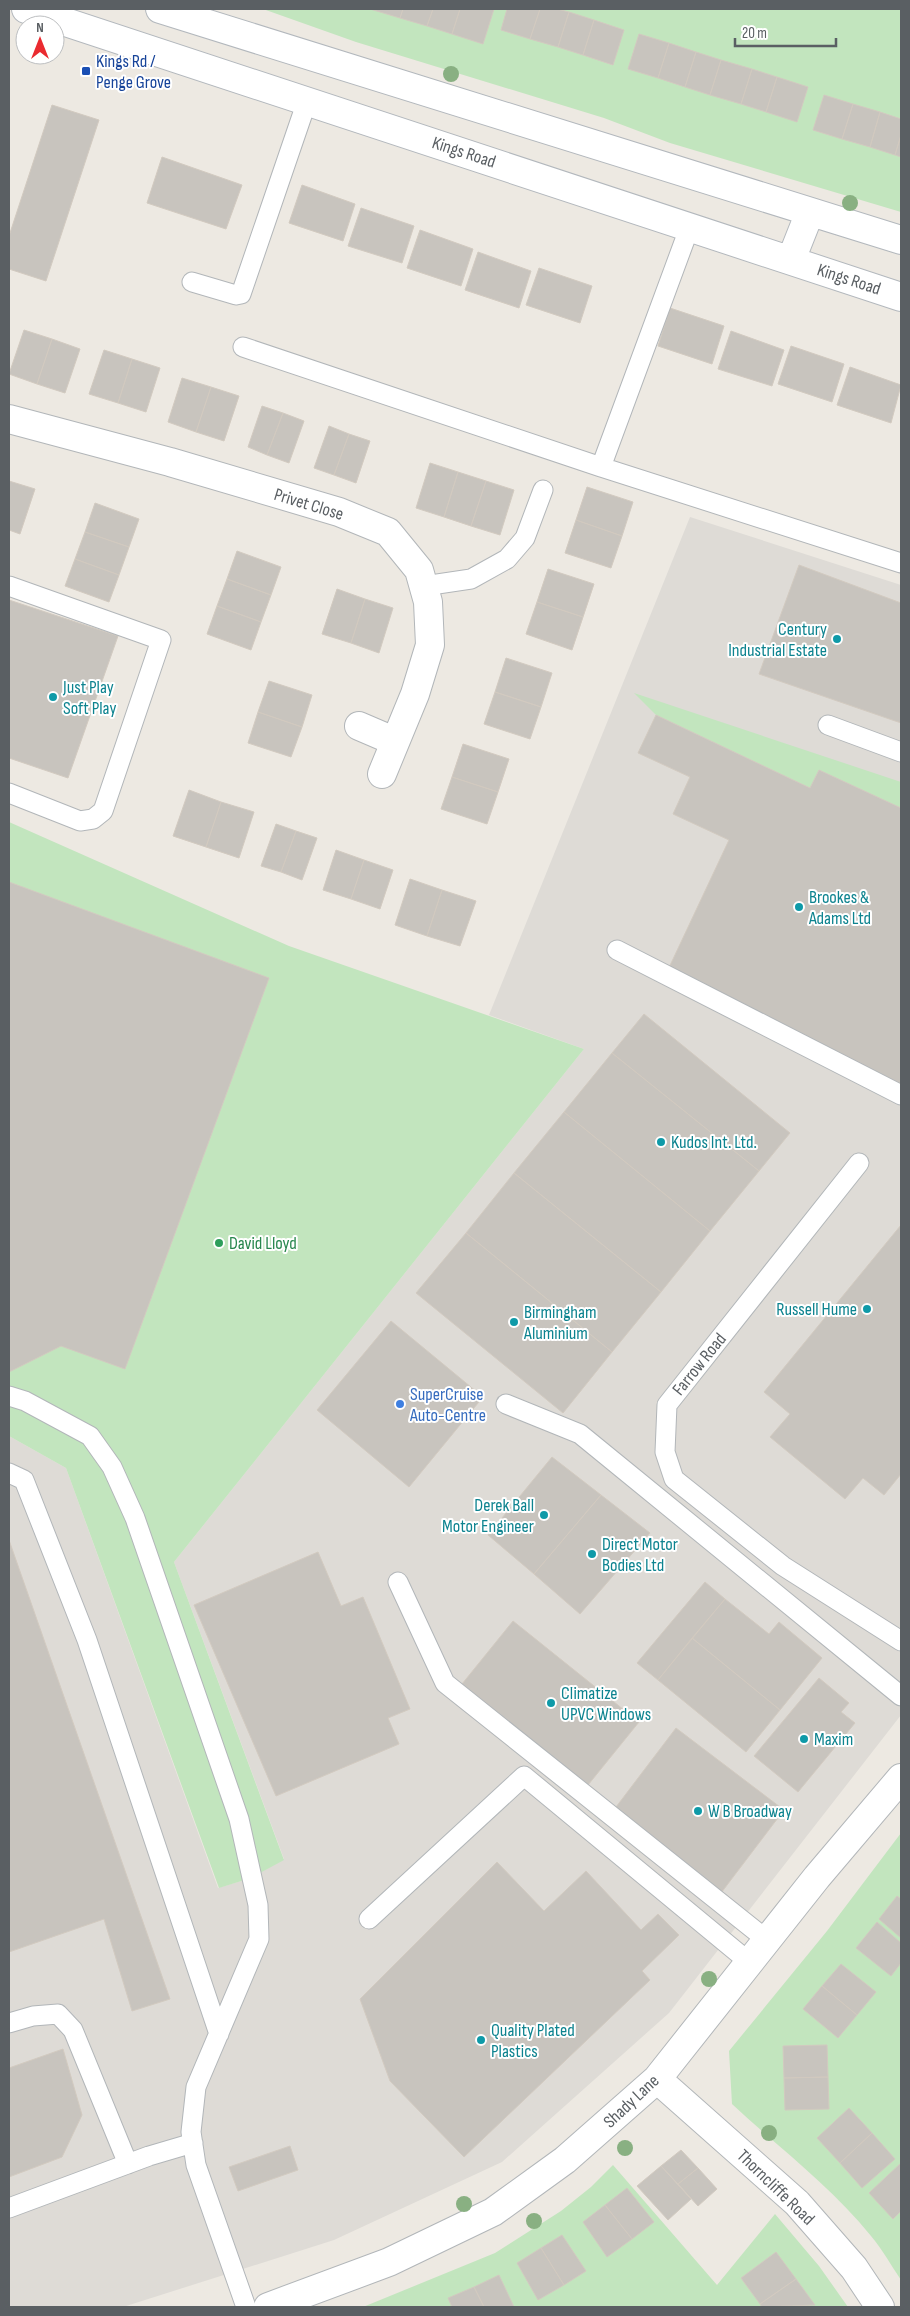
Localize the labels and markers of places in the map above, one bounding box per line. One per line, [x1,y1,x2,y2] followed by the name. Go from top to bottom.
[96,51,171,93] place label: Kings Rd / Penge Grove
[80,65,92,77] marker: Kings Rd / Penge Grove
[728,619,827,661] place label: Century Industrial Estate
[831,633,843,645] marker: Century Industrial Estate
[62,677,116,719] place label: Just Play Soft Play
[47,691,59,703] marker: Just Play Soft Play
[808,887,871,929] place label: Brookes & Adams Ltd
[793,901,805,913] marker: Brookes & Adams Ltd
[671,1132,757,1153] place label: Kudos Int. Ltd.
[655,1136,667,1148] marker: Kudos Int. Ltd.
[229,1233,297,1254] place label: David Lloyd
[213,1237,225,1249] marker: David Lloyd
[776,1299,857,1320] place label: Russell Hume
[523,1302,597,1344] place label: Birmingham Aluminium
[861,1303,873,1315] marker: Russell Hume
[508,1316,520,1328] marker: Birmingham Aluminium
[409,1384,486,1426] place label: SuperCruise Auto-Centre
[394,1398,406,1410] marker: SuperCruise Auto-Centre
[442,1495,534,1537] place label: Derek Ball Motor Engineer
[538,1509,550,1521] marker: Derek Ball Motor Engineer
[602,1534,678,1576] place label: Direct Motor Bodies Ltd
[586,1548,598,1560] marker: Direct Motor Bodies Ltd
[561,1683,651,1725] place label: Climatize UPVC Windows
[545,1697,557,1709] marker: Climatize UPVC Windows
[814,1729,853,1750] place label: Maxim
[798,1733,810,1745] marker: Maxim
[708,1801,792,1822] place label: W B Broadway
[692,1805,704,1817] marker: W B Broadway
[491,2020,575,2062] place label: Quality Plated Plastics
[475,2034,487,2046] marker: Quality Plated Plastics

